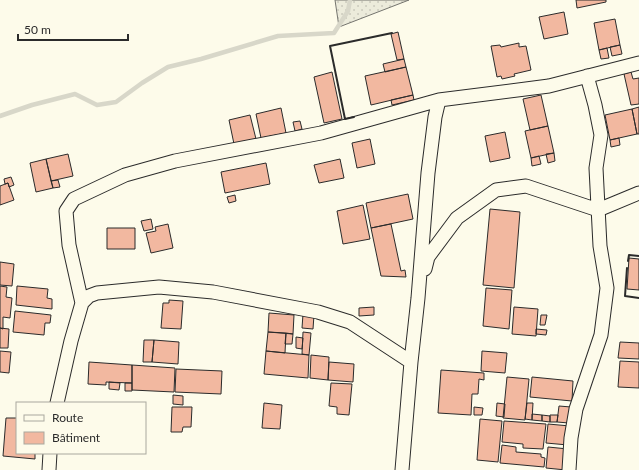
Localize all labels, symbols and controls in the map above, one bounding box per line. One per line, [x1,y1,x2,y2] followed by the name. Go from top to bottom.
[18,16,128,42] scale bar
[24,22,51,37] text: 50 m
[16,402,146,454] legend
[52,410,83,425] text: Route
[52,430,101,445] text: Bâtiment

